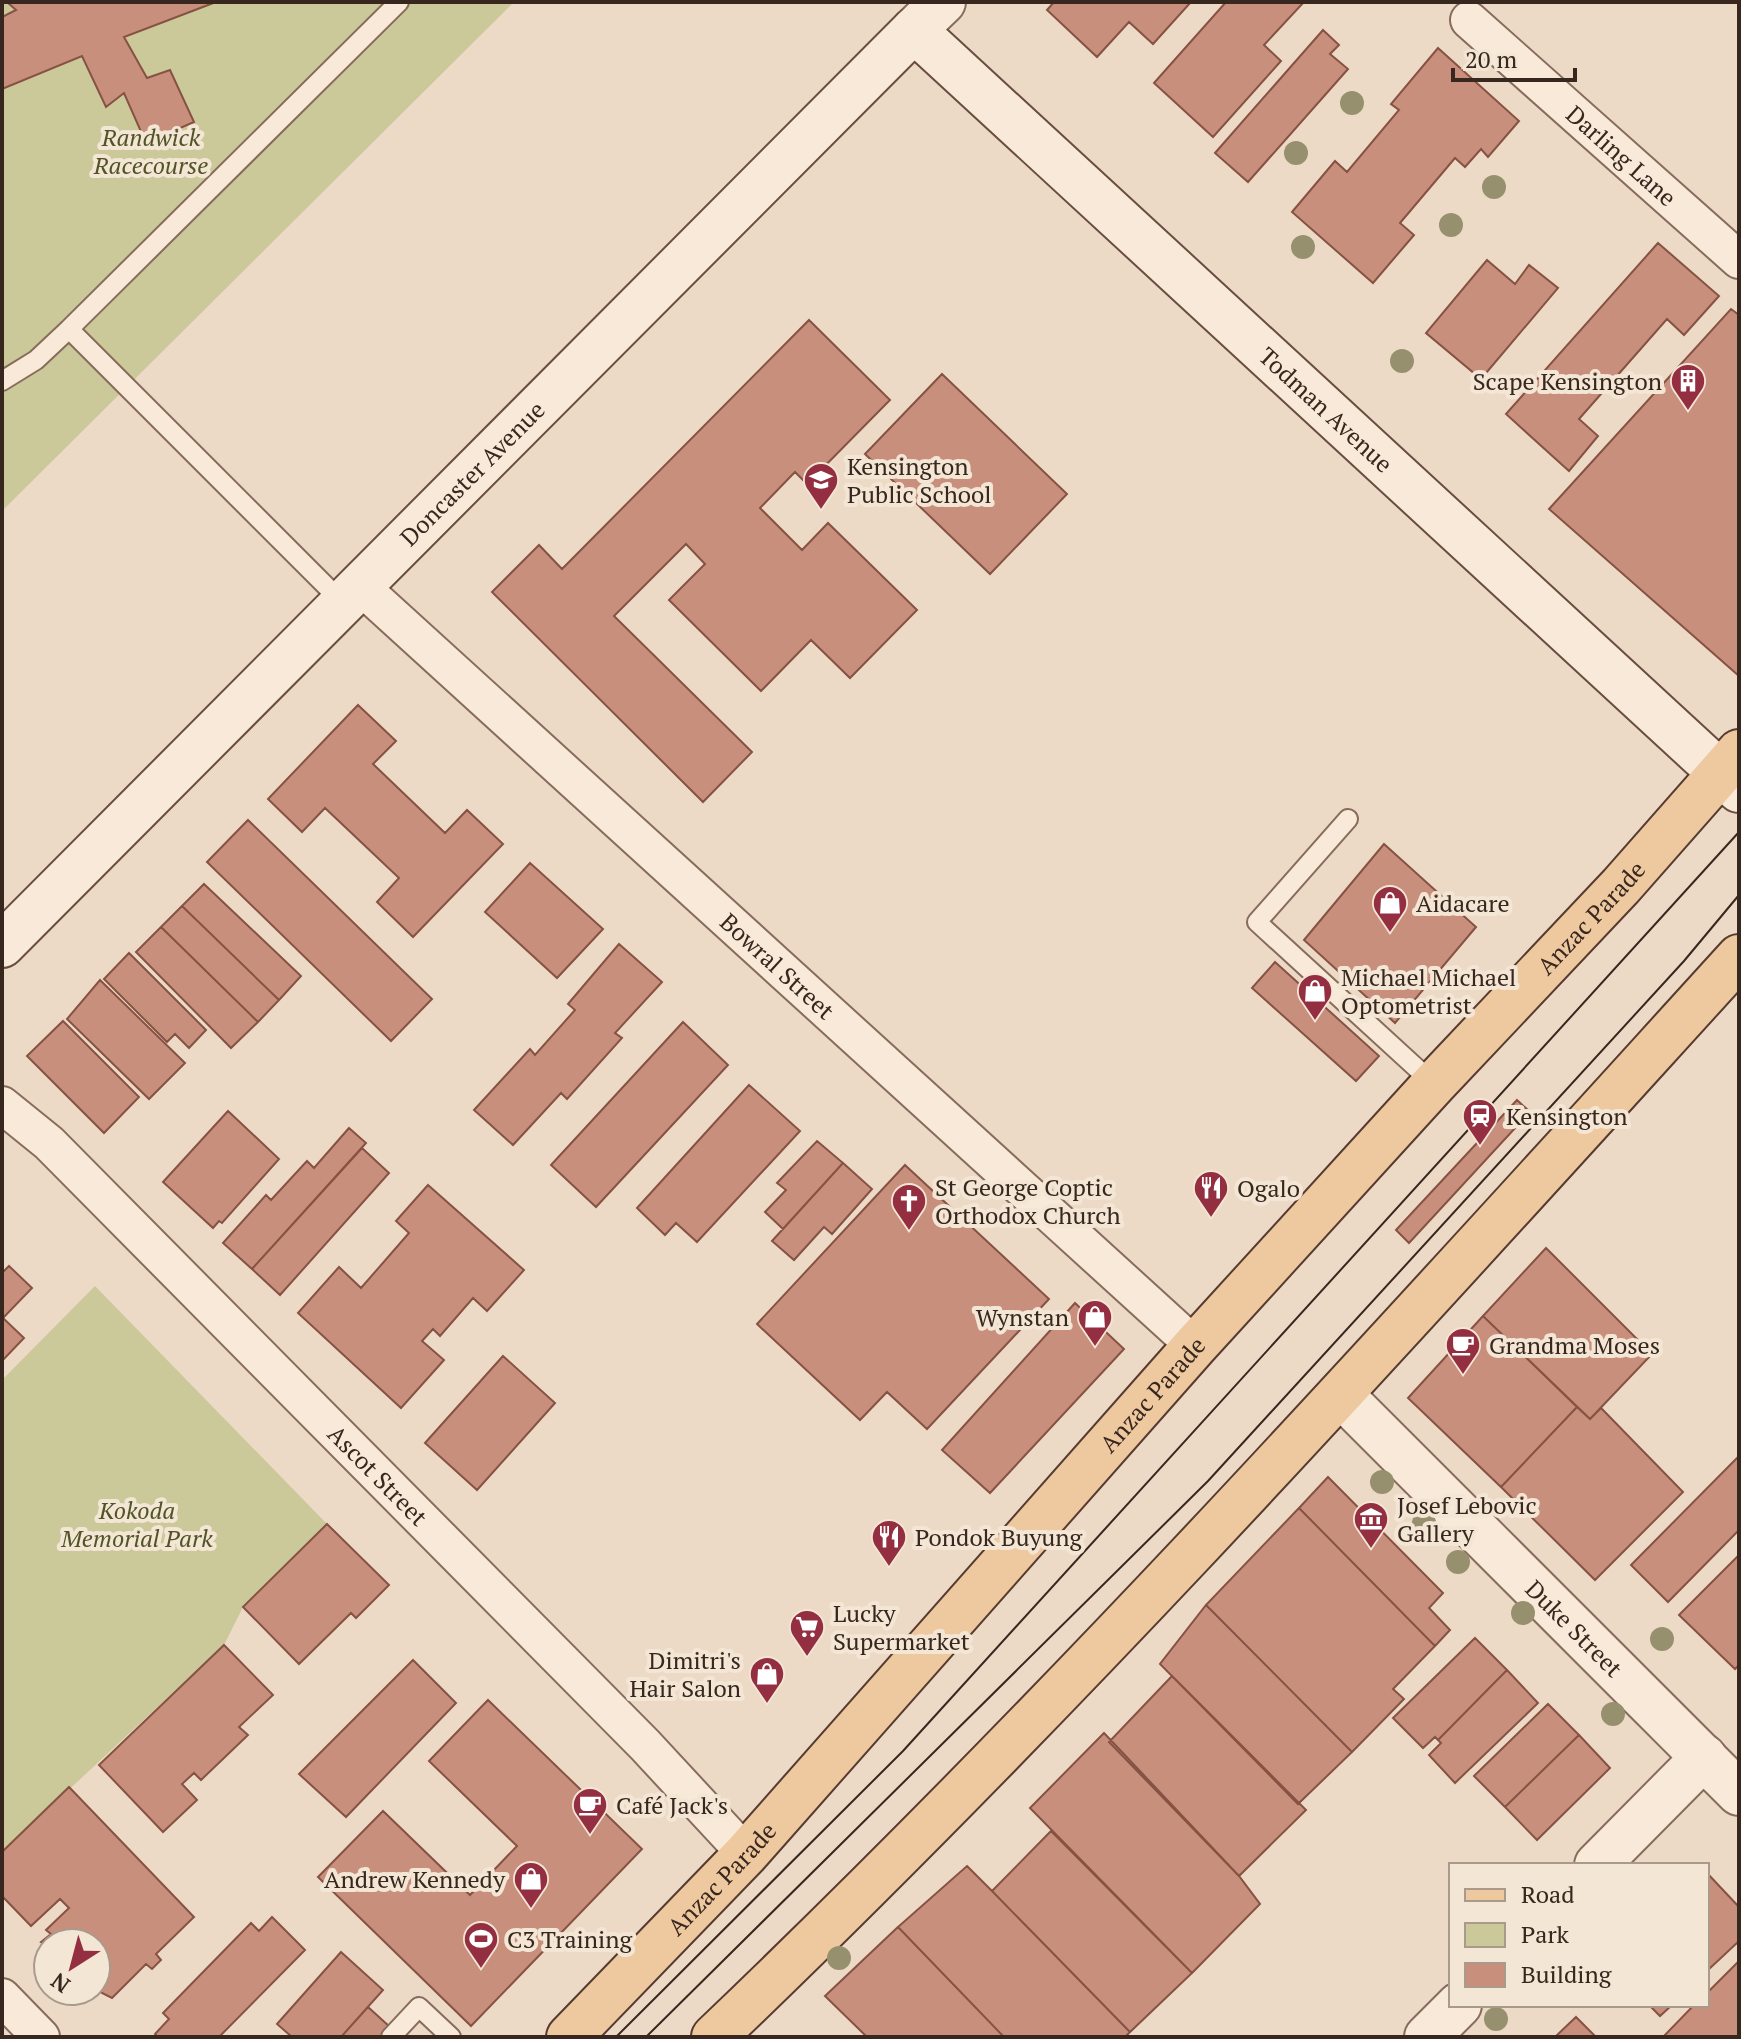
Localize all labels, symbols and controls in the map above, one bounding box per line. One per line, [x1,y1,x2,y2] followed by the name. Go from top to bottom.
[1453,32,1575,82] scale bar
[1465,43,1517,75] text: 20 m
[1560,98,1683,213] street label: Darling Lane
[93,121,208,181] park label: Randwick Racecourse
[1252,340,1400,479] street label: Todman Avenue
[1669,362,1707,412] building icon: Scape Kensington
[1473,365,1662,397] place label: Scape Kensington
[393,394,551,553] street label: Doncaster Avenue
[847,450,992,510] place label: Kensington Public School
[802,461,840,511] school or university icon: Kensington Public School
[1530,854,1652,981] street label: Anzac Parade
[1371,884,1409,934] shop icon: Aidacare
[1416,887,1510,919] place label: Aidacare
[714,906,842,1026] street label: Bowral Street
[1341,961,1516,1021] place label: Michael Michael Optometrist
[1296,972,1334,1022] shop icon: Michael Michael Optometrist
[1461,1097,1499,1147] station icon: Kensington
[1506,1100,1628,1132] place label: Kensington
[1192,1169,1230,1219] restaurant icon: Ogalo
[935,1171,1121,1231] place label: St George Coptic Orthodox Church
[1237,1172,1300,1204] place label: Ogalo
[890,1182,928,1232] church icon: St George Coptic Orthodox Church
[1076,1298,1114,1348] shop icon: Wynstan
[976,1301,1069,1333] place label: Wynstan
[1444,1326,1482,1376] cafe icon: Grandma Moses
[1092,1329,1212,1459] street label: Anzac Parade
[1489,1329,1660,1361] place label: Grandma Moses
[321,1418,435,1533] street label: Ascot Street
[1397,1489,1537,1549] place label: Josef Lebovic Gallery
[60,1494,213,1554] park label: Kokoda Memorial Park
[1352,1500,1390,1550] museum icon: Josef Lebovic Gallery
[870,1518,908,1568] restaurant icon: Pondok Buyung
[915,1521,1083,1553] place label: Pondok Buyung
[1519,1573,1630,1684] street label: Duke Street
[833,1597,970,1657] place label: Lucky Supermarket
[788,1608,826,1658] supermarket icon: Lucky Supermarket
[629,1644,741,1704] place label: Dimitri's Hair Salon
[748,1655,786,1705] shop icon: Dimitri's Hair Salon
[571,1786,609,1836] cafe icon: Café Jack's
[616,1789,728,1821] place label: Café Jack's
[660,1815,783,1942] street label: Anzac Parade
[512,1860,550,1910] shop icon: Andrew Kennedy
[324,1863,506,1895] place label: Andrew Kennedy
[1449,1863,1709,2007] legend
[1521,1878,1575,1910] text: Road
[1521,1918,1570,1950] text: Park
[462,1920,500,1970] sports icon: C3 Training
[507,1923,633,1955] place label: C3 Training
[32,1927,112,2007] north arrow
[1521,1958,1612,1990] text: Building
[44,1967,75,2000] text: N

